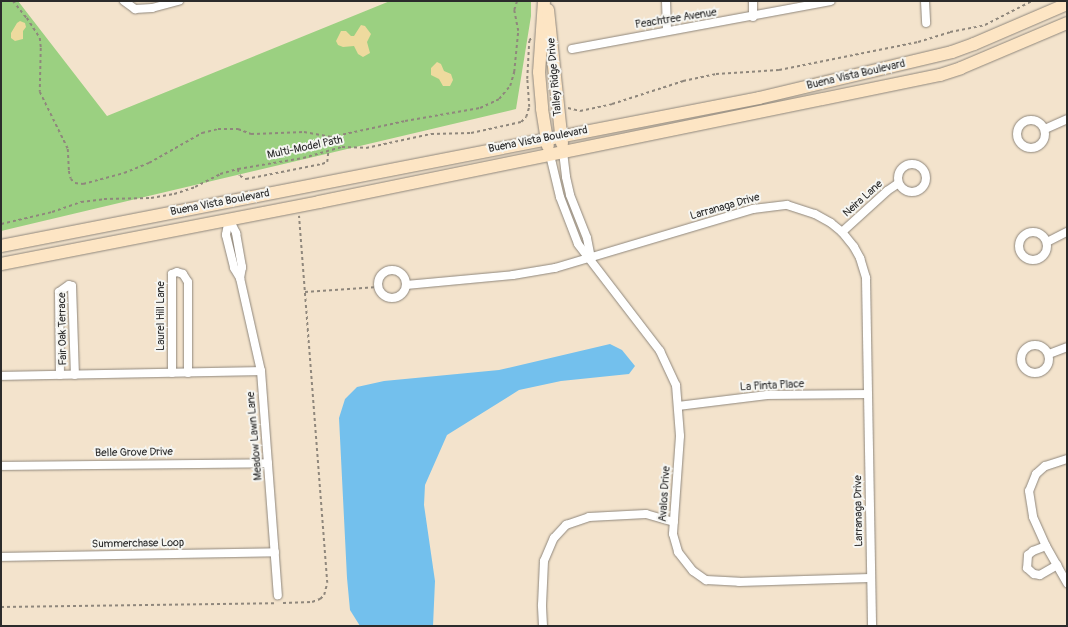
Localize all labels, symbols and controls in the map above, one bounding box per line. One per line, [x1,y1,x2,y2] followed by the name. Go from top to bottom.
[634,6,718,32] street label: Peachtree Avenue
[545,37,565,117] street label: Talley Ridge Drive
[805,57,907,93] street label: Buena Vista Boulevard
[487,124,589,156] street label: Buena Vista Boulevard
[266,134,344,162] street label: Multi-Model Path
[840,178,886,220] street label: Neira Lane
[169,187,271,219] street label: Buena Vista Boulevard
[689,191,761,223] street label: Larranaga Drive
[154,281,168,351] street label: Laurel Hill Lane
[56,292,70,366] street label: Fair Oak Terrace
[739,378,805,394] street label: La Pinta Place
[245,391,265,481] street label: Meadow Lawn Lane
[95,446,173,460] street label: Belle Grove Drive
[656,466,674,522] street label: Avalos Drive
[852,475,866,547] street label: Larranaga Drive
[92,537,184,551] street label: Summerchase Loop

